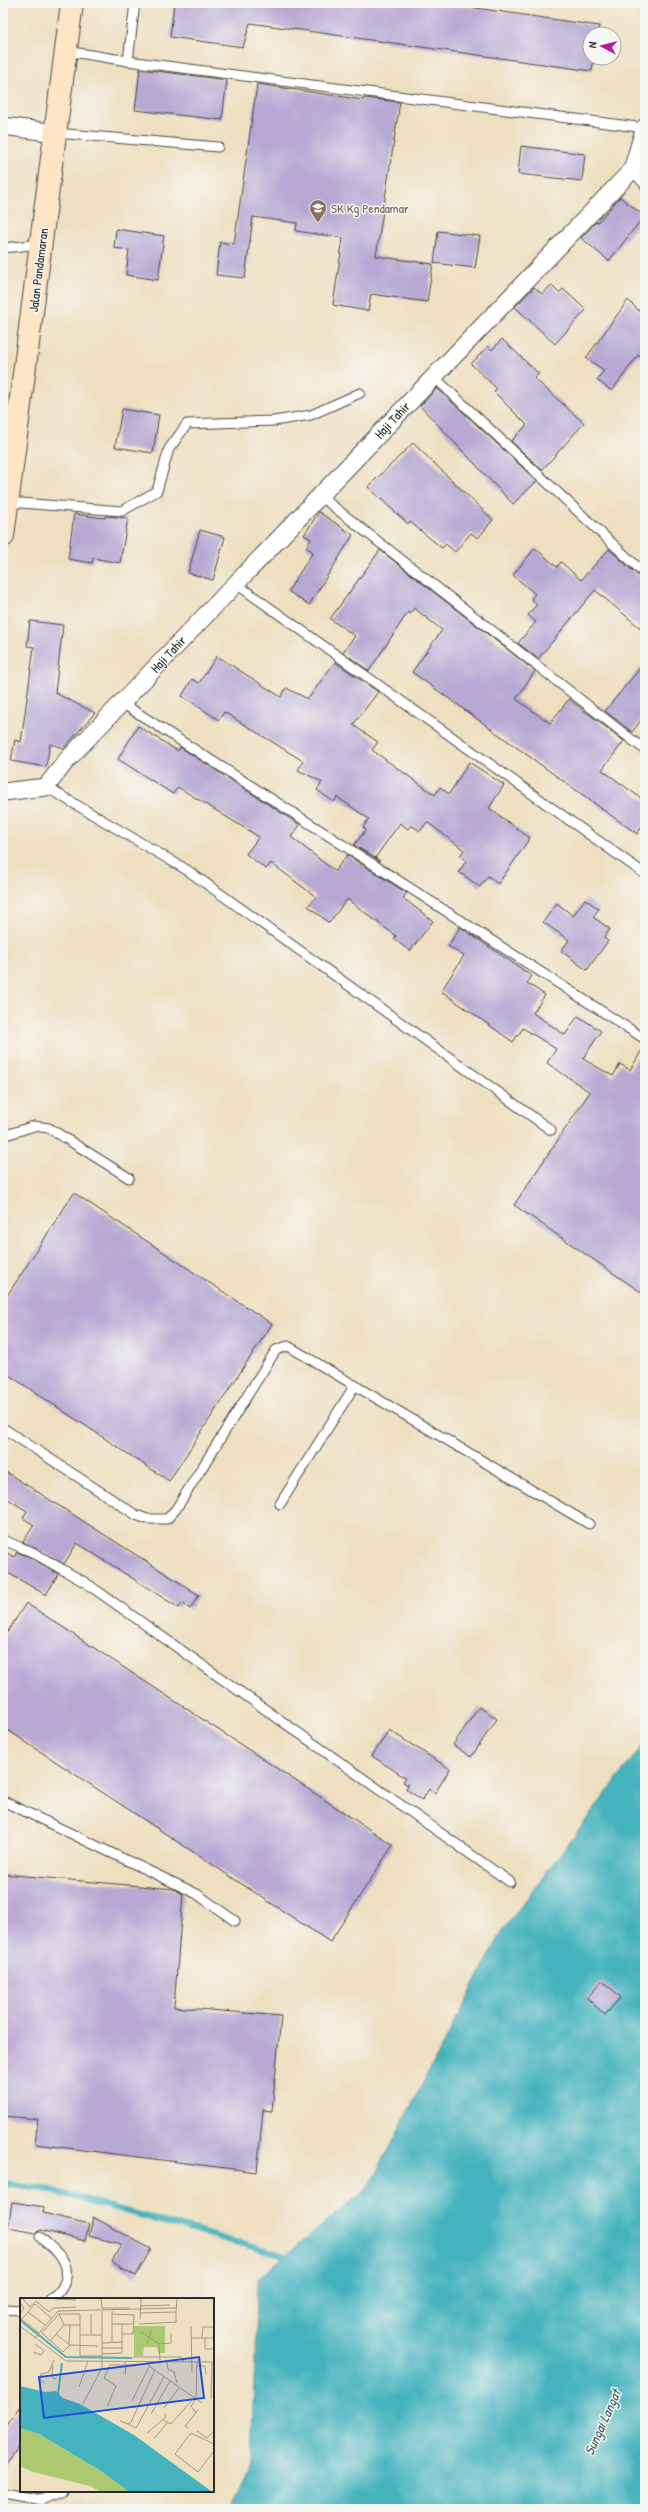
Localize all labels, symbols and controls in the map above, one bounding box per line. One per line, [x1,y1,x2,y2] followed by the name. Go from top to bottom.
[582,26,622,66] north arrow
[585,41,599,49] text: N
[308,198,328,223] school or university icon: SK Kg Pendamar
[331,199,409,217] place label: SK Kg Pendamar
[24,227,52,313] street label: Jalan Pandamaran
[370,398,414,442] street label: Haji Tahir
[146,632,190,676] street label: Haji Tahir
[20,2298,214,2492] inset map
[579,2384,627,2458] water label: Sungai Langat

